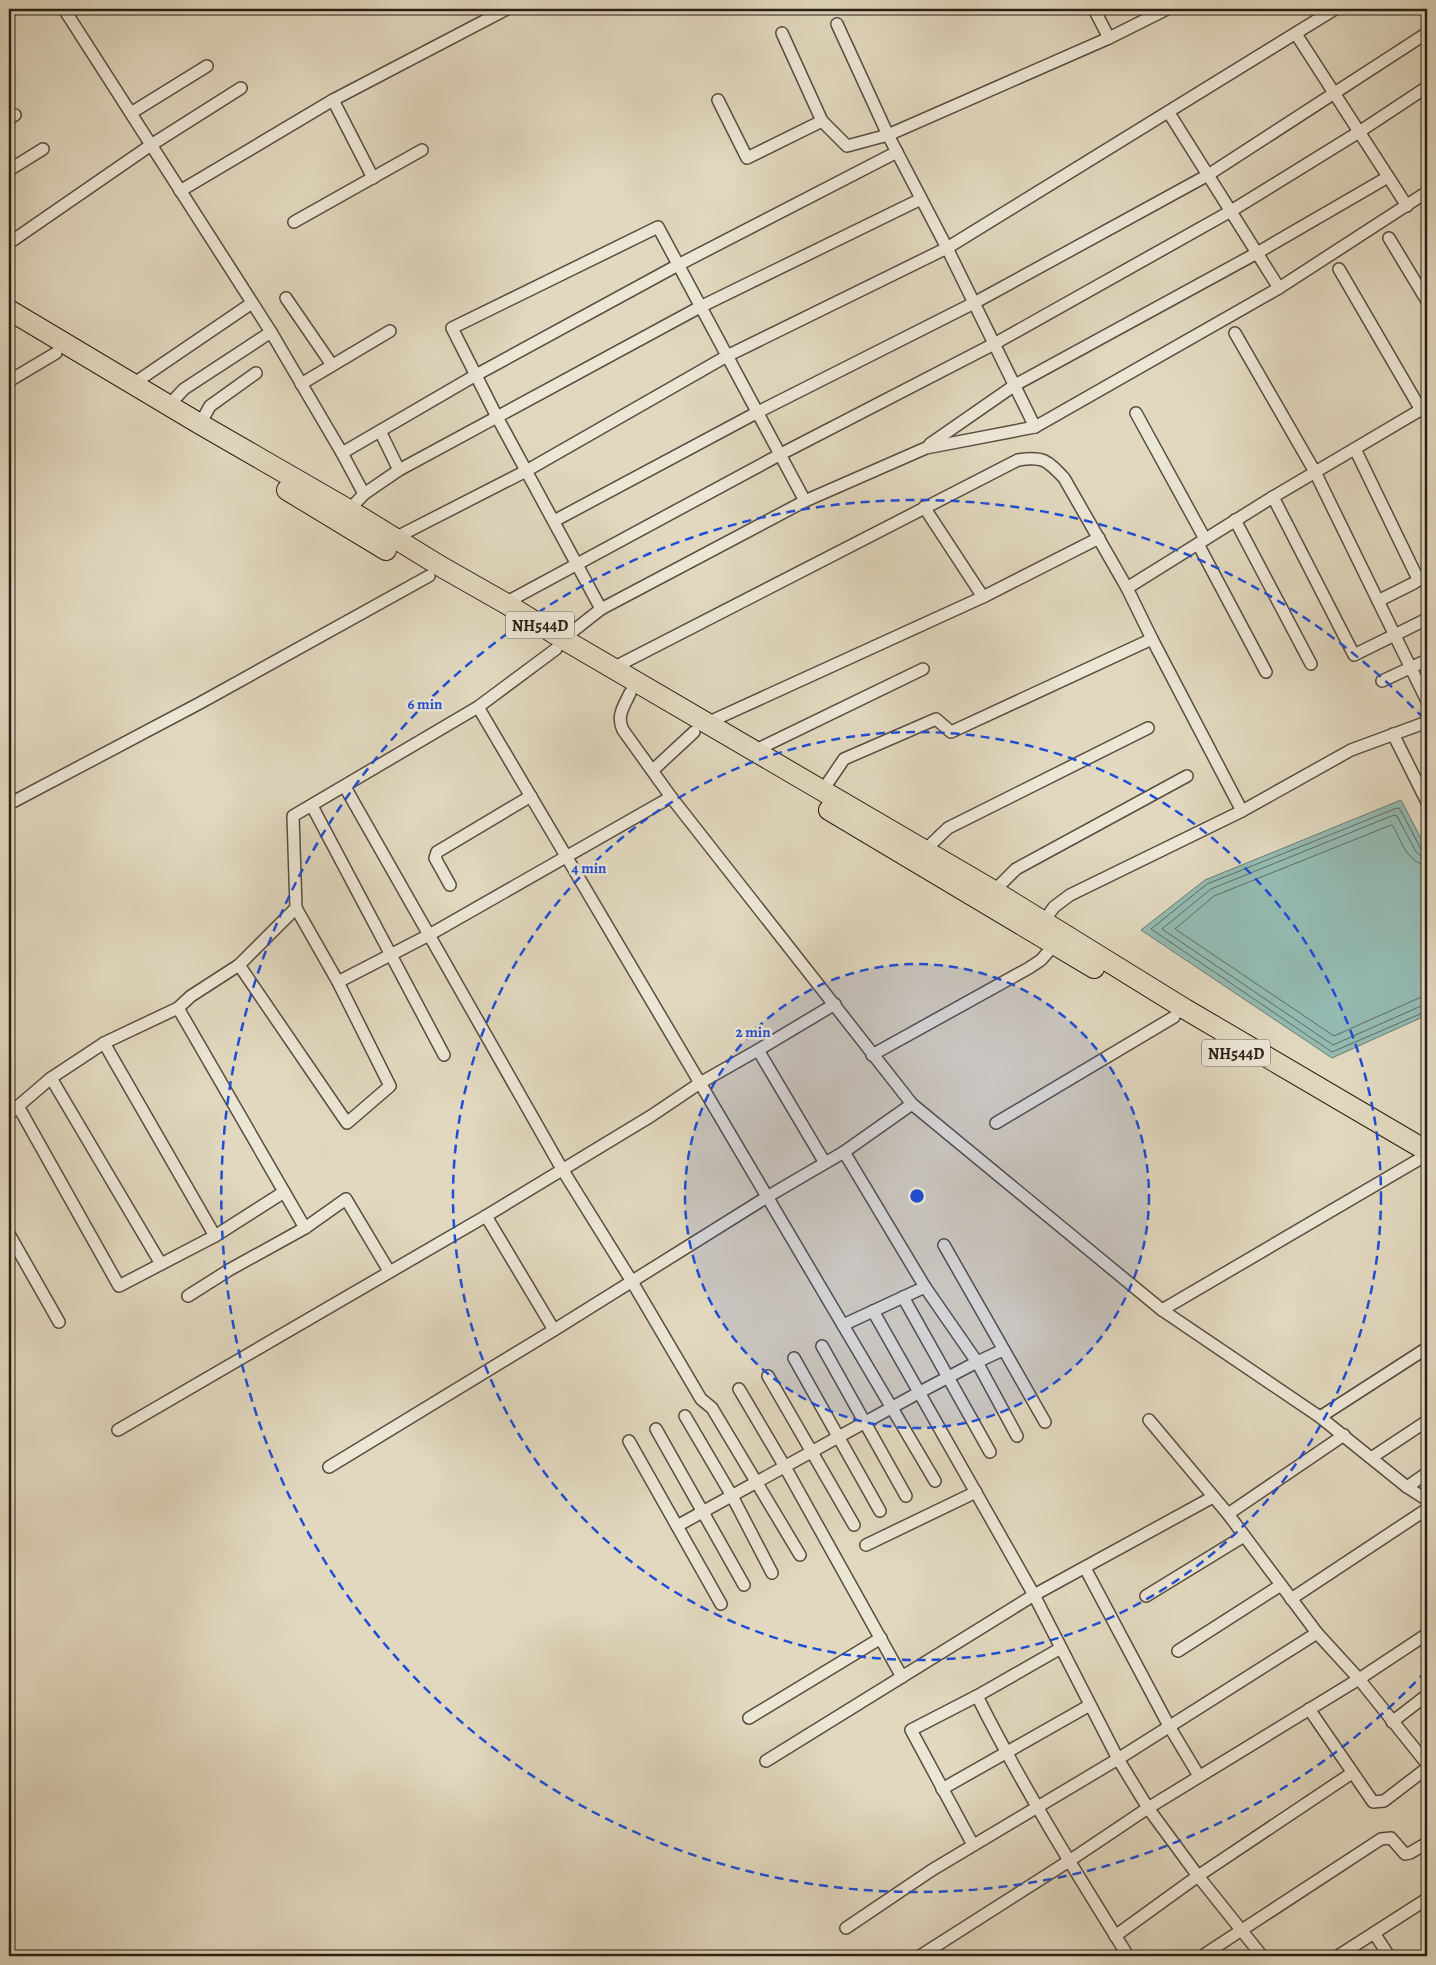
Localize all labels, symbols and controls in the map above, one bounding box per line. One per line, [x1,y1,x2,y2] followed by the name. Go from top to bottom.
[506,612,574,638] road number: NH544D
[408,694,443,714] text: 6 min
[571,858,607,878] text: 4 min
[735,1022,771,1042] text: 2 min
[1202,1040,1270,1066] road number: NH544D
[908,1187,926,1205] centre of rings

